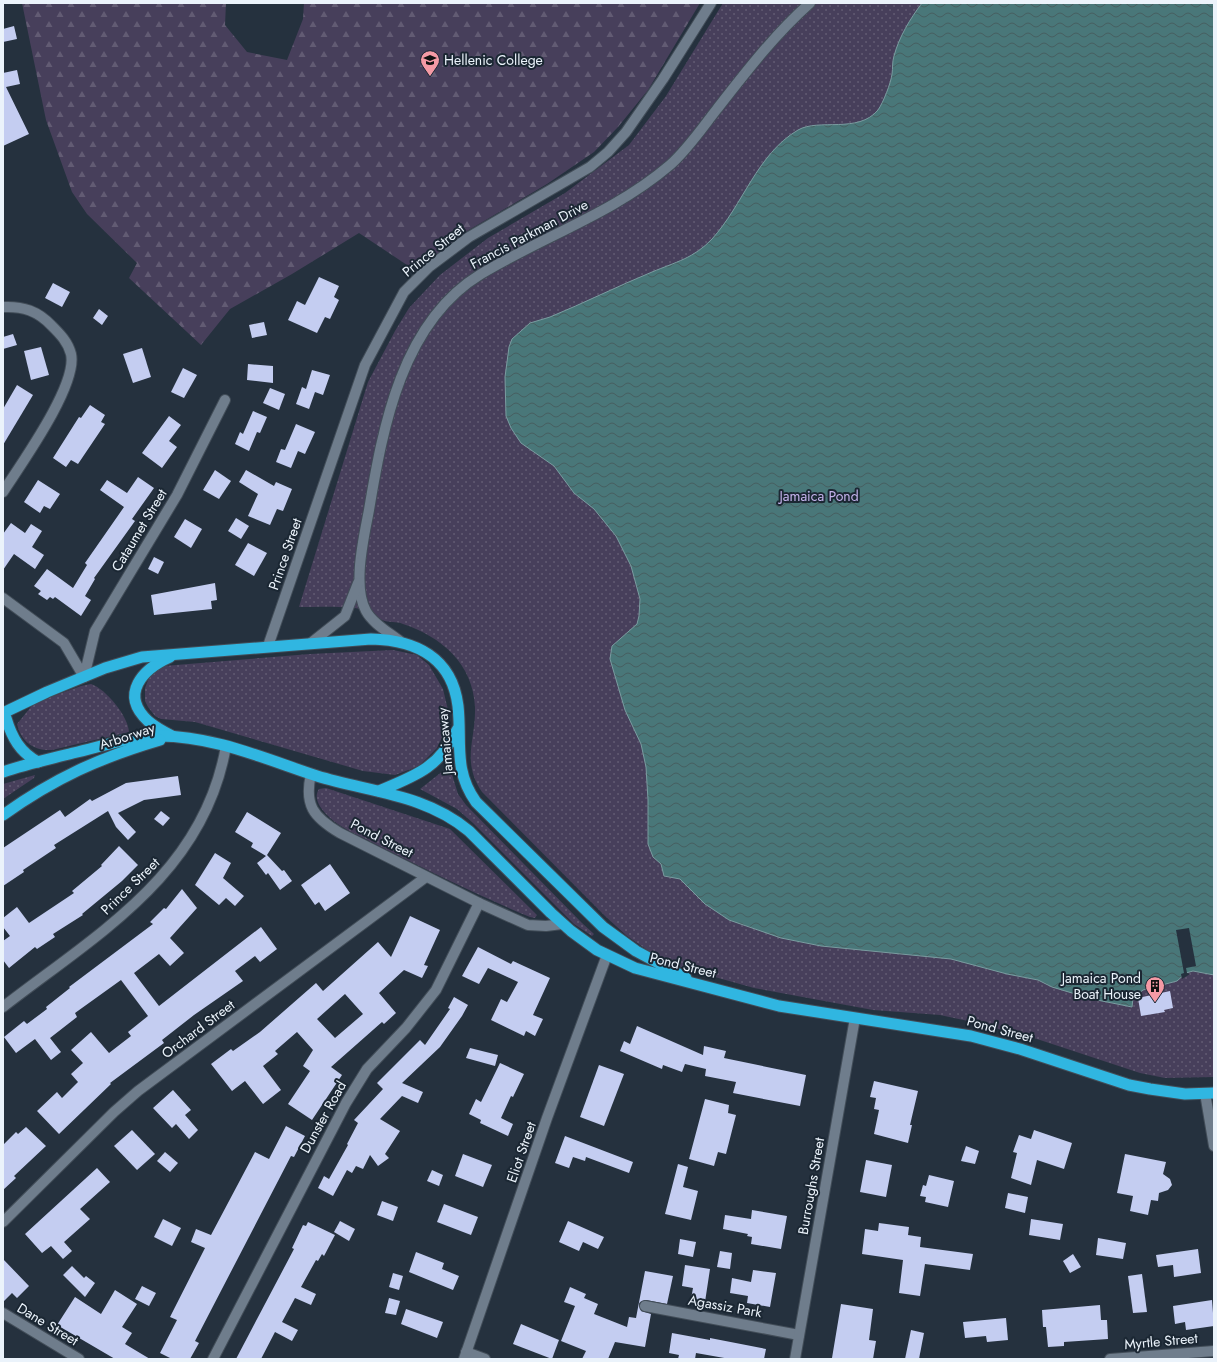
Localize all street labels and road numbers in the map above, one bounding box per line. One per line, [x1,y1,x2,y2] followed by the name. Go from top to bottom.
[466,194,592,274] street label: Francis Parkman Drive
[398,218,469,281] street label: Prince Street
[107,485,172,575] street label: Cataumet Street
[263,515,307,593] street label: Prince Street
[432,706,458,777] street label: Jamaicaway
[97,717,158,754] street label: Arborway
[347,814,417,863] street label: Pond Street
[96,852,164,919] street label: Prince Street
[648,947,719,983] street label: Pond Street
[157,995,239,1063] street label: Orchard Street
[965,1011,1036,1048] street label: Pond Street
[295,1077,351,1157] street label: Dunster Road
[501,1118,541,1185] street label: Eliot Street
[793,1135,829,1236] street label: Burroughs Street
[687,1290,764,1322] street label: Agassiz Park
[14,1298,83,1351] street label: Dane Street
[1123,1328,1199,1354] street label: Myrtle Street

